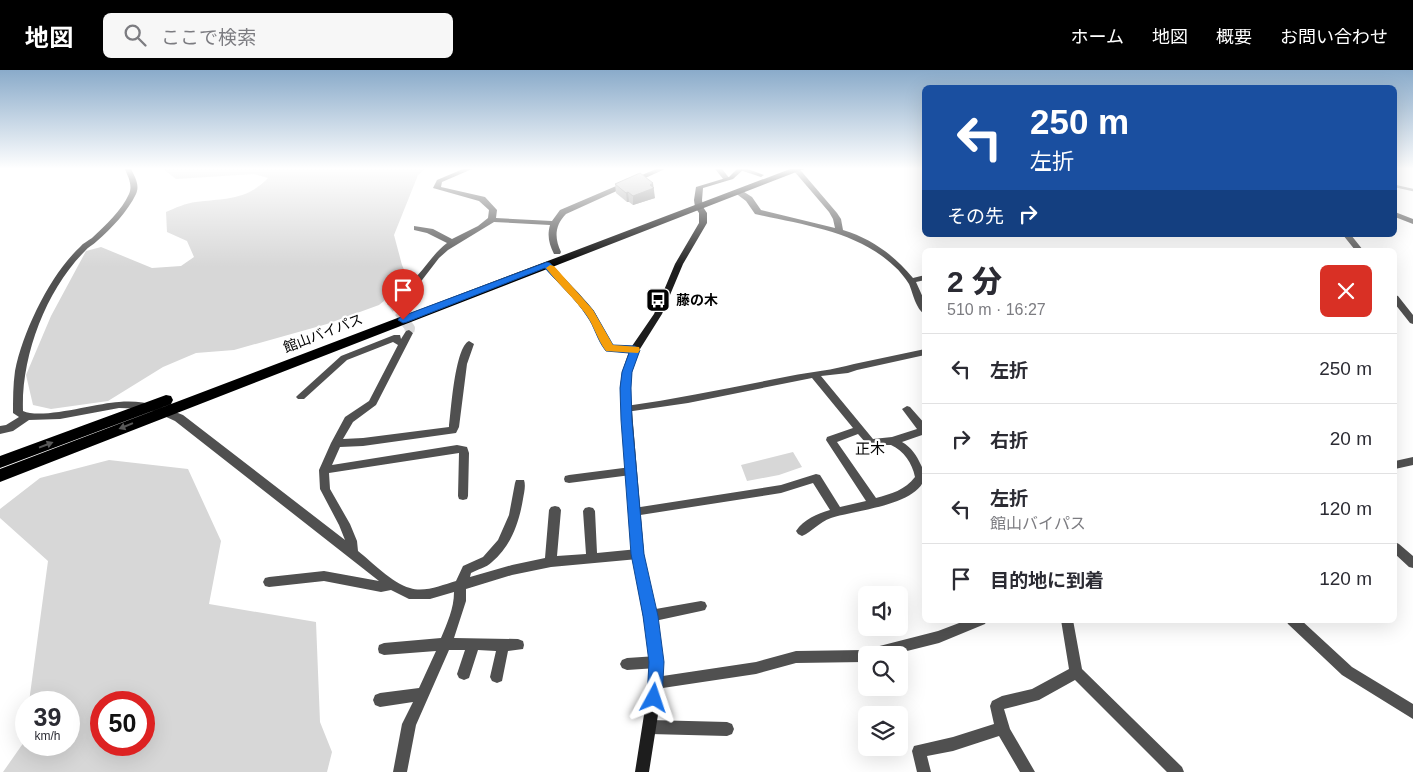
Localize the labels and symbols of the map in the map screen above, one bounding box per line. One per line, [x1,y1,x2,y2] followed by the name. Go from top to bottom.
[382,269,424,320] pin
[645,287,671,313] bus stop icon: 藤の木
[676,292,718,308] place label: 藤の木
[281,311,365,355] street label: 館山バイパス
[119,423,133,431] one-way arrow
[855,440,885,457] district label: 正木
[38,441,53,448] one-way arrow
[627,671,679,723] position arrow
[90,691,155,756] speed limit sign: 50

